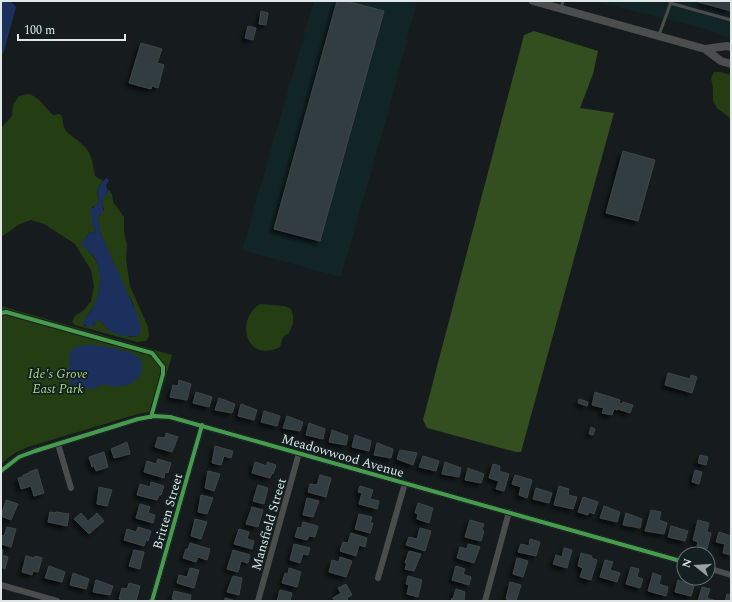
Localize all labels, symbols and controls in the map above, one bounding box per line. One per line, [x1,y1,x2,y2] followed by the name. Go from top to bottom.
[18,16,125,42] scale bar
[24,21,55,40] text: 100 m
[28,364,88,399] park label: Ide's Grove East Park
[279,429,406,483] street label: Meadowwood Avenue
[148,471,188,552] street label: Britten Street
[246,475,292,573] street label: Mansfield Street
[676,546,716,586] north arrow
[677,556,696,570] text: N

